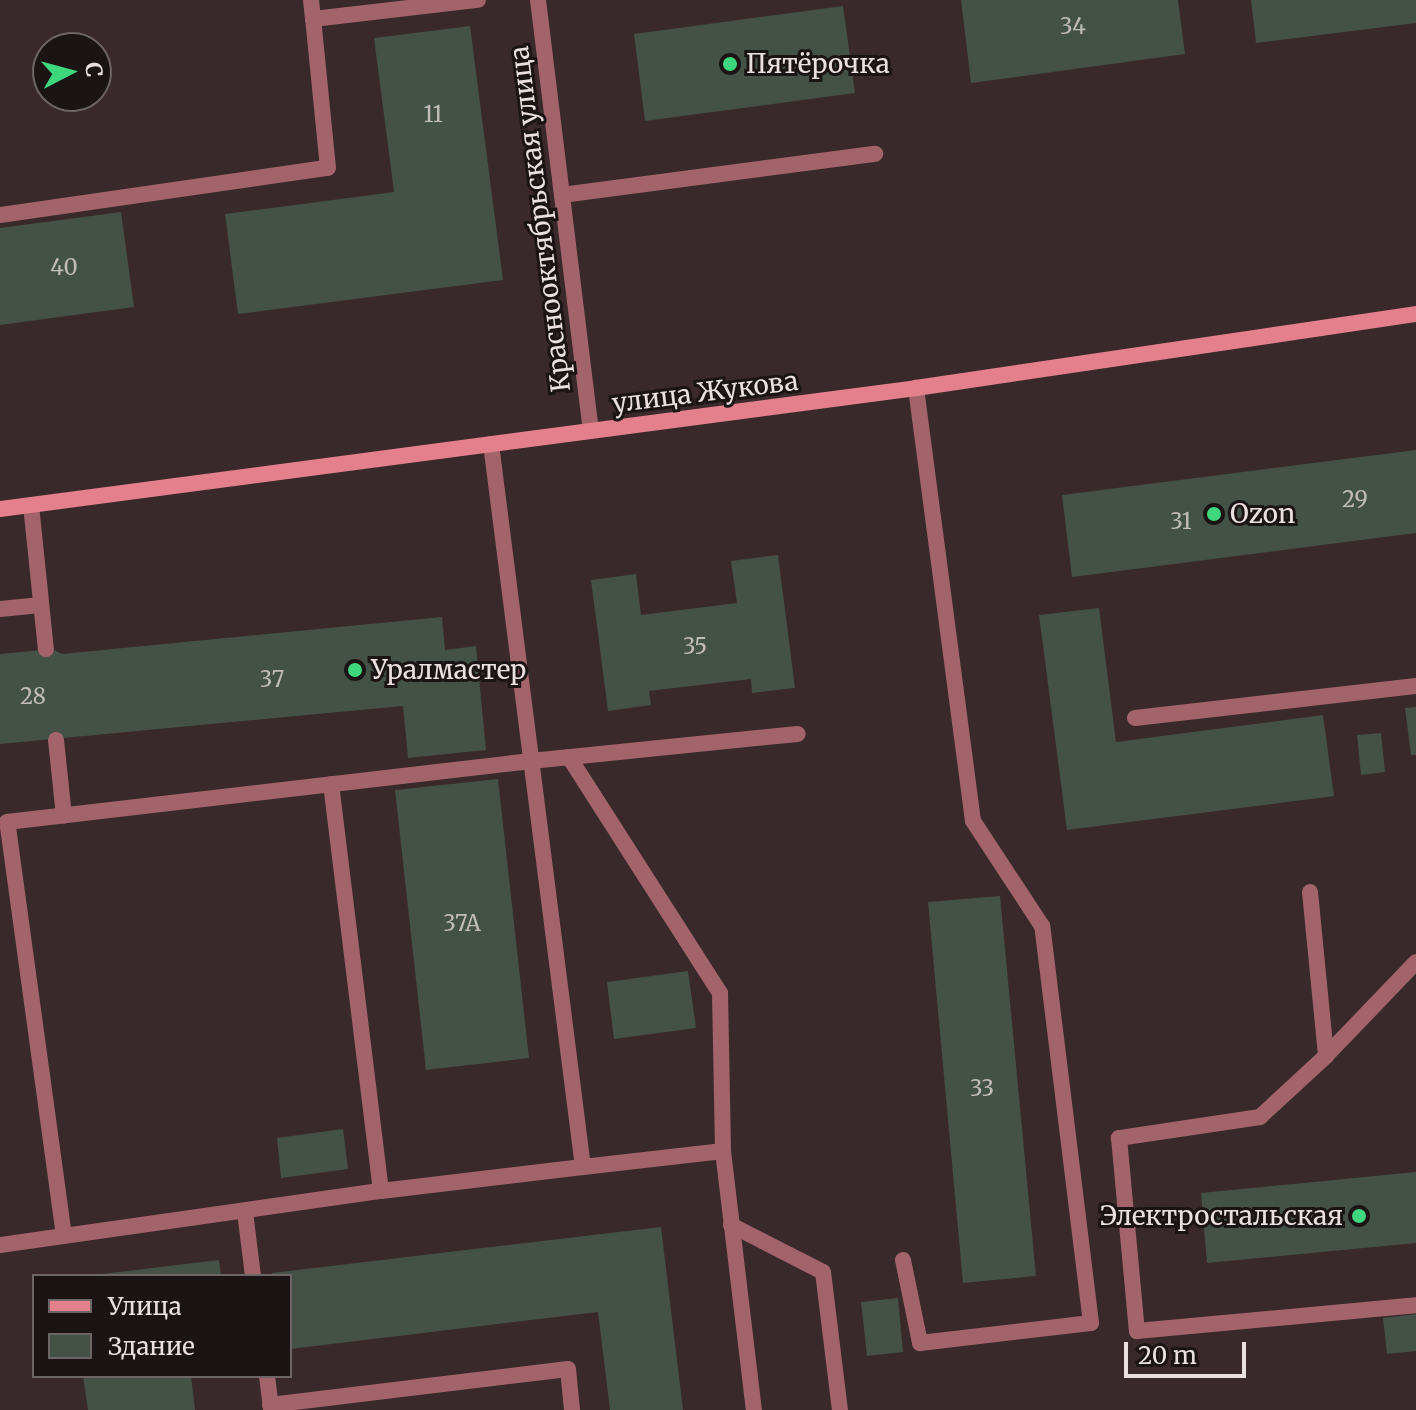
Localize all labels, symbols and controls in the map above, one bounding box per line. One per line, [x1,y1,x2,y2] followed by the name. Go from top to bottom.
[1060,14,1086,40] house number: 34
[32,32,112,112] north arrow
[503,44,577,394] street label: Краснооктябрьская улица
[746,48,890,80] place label: Пятёрочка
[721,55,739,73] marker: Пятёрочка
[79,61,109,78] text: С
[423,102,443,128] house number: 11
[50,255,78,281] house number: 40
[610,365,800,419] street label: улица Жукова
[1342,487,1368,513] house number: 29
[1230,498,1295,530] place label: Ozon
[1205,505,1223,523] marker: Ozon
[1170,509,1192,535] house number: 31
[683,634,707,660] house number: 35
[371,654,526,686] place label: Уралмастер
[346,661,364,679] marker: Уралмастер
[260,667,284,693] house number: 37
[20,684,46,710] house number: 28
[443,911,481,937] house number: 37А
[970,1076,994,1102] house number: 33
[1100,1200,1343,1232] place label: Электростальская
[1350,1207,1368,1225] marker: Электростальская
[32,1274,292,1378] legend
[108,1291,182,1322] text: Улица
[1128,1326,1250,1376] scale bar
[108,1331,195,1362] text: Здание
[1138,1340,1197,1371] text: 20 m

